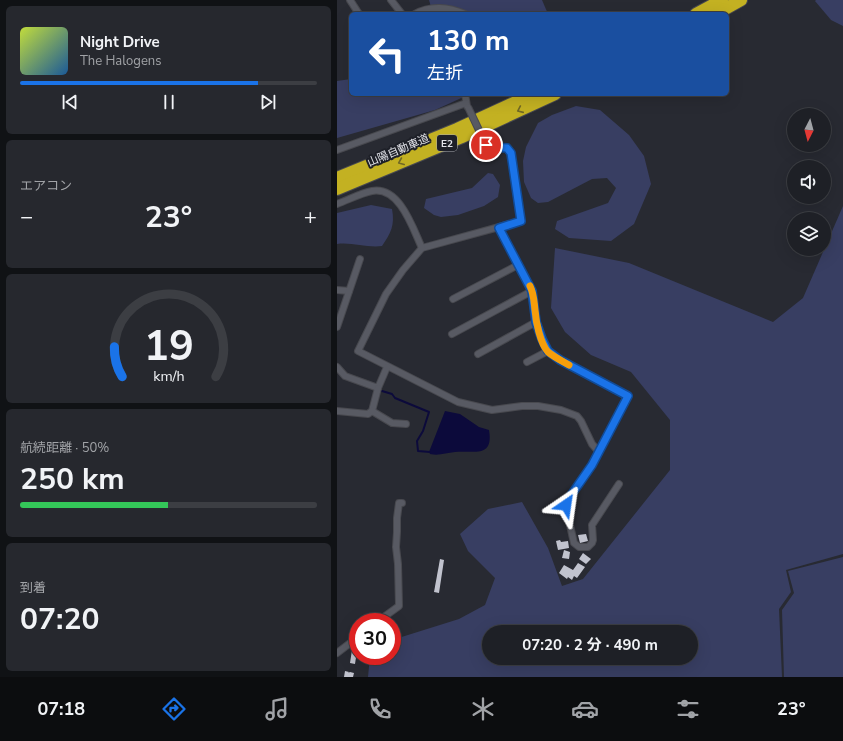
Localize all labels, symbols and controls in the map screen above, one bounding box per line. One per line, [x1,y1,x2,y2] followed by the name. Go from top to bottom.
[427,22,510,60] text: 130 m
[361,28,413,80] icon: left
[80,32,160,52] text: Night Drive
[80,52,161,70] text: The Halogens
[427,61,463,85] text: 左折
[59,91,81,113] icon: previous
[158,91,180,113] icon: pause
[257,91,279,113] icon: next
[517,105,524,113] one-way arrow
[787,108,831,152] north arrow
[787,108,831,256] map controls
[469,128,503,162] pin
[365,131,432,170] street label: 山陽自動車道
[475,134,497,156] icon: arrive
[437,135,457,151] road number: E2
[398,158,405,166] one-way arrow
[787,160,831,204] button: sound
[20,177,72,195] text: エアコン
[145,197,192,238] text: 23°
[20,202,33,232] text: −
[304,202,317,232] text: +
[787,212,831,256] button: layers
[144,317,193,374] text: 19
[153,366,184,385] text: km/h
[20,439,109,457] text: 航続距離 · 50%
[20,459,125,500] text: 250 km
[545,484,587,526] position arrow
[20,579,46,597] text: 到着
[20,599,99,640] text: 07:20
[349,613,401,665] speed limit sign: 30
[522,635,658,655] text: 07:20 · 2 分 · 490 m
[160,695,188,723] icon: directions
[263,695,291,723] icon: music
[366,695,394,723] icon: phone
[469,695,497,723] icon: climate
[571,695,599,723] icon: car
[674,695,702,723] icon: filters
[37,697,85,721] text: 07:18
[777,697,806,721] text: 23°

